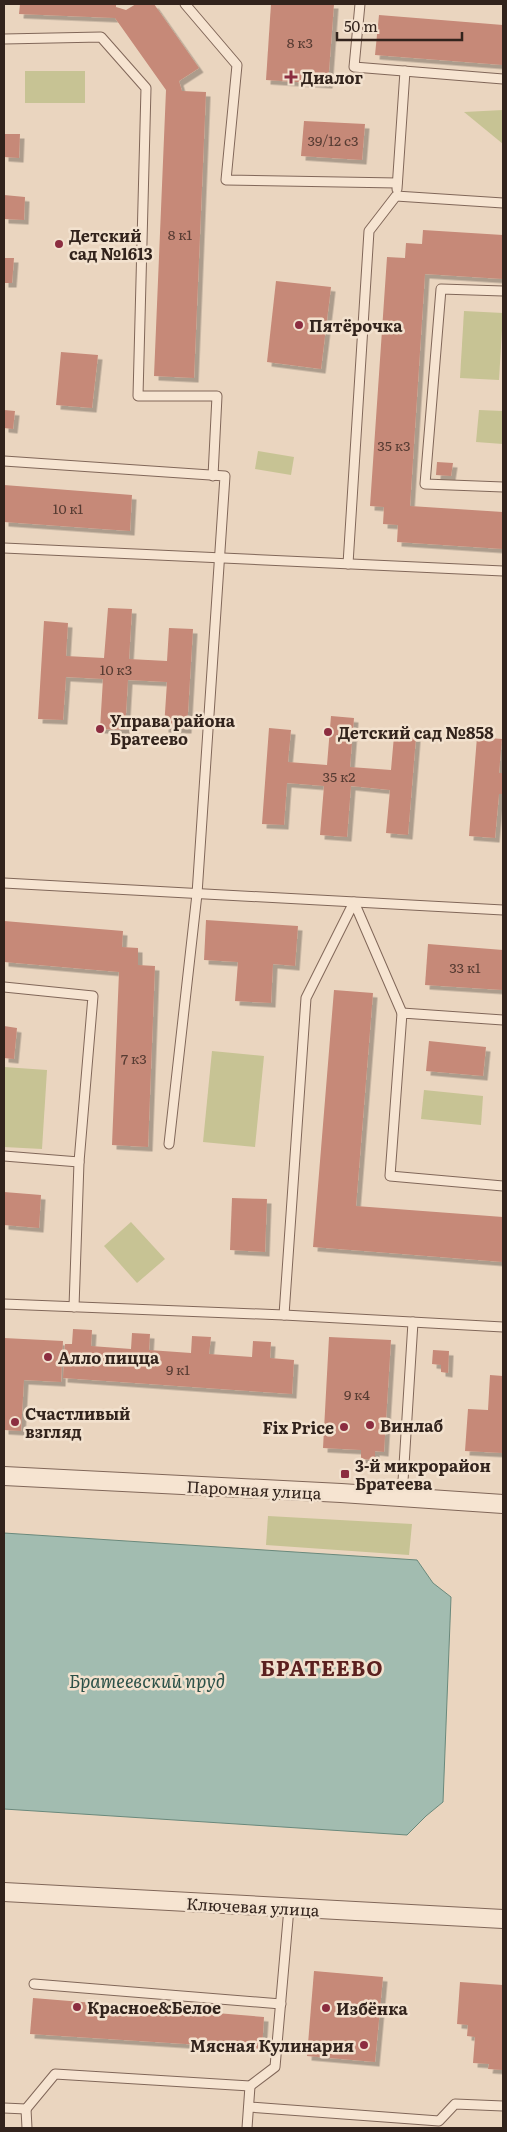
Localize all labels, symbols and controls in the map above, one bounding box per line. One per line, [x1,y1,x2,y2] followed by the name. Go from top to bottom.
[337,10,462,42] scale bar
[344,14,378,37] text: 50 m
[287,32,313,52] house number: 8 к3
[301,65,364,89] place label: Диалог
[285,71,297,83] marker: Диалог
[307,130,359,150] house number: 39/12 с3
[69,223,153,265] place label: Детский сад №1613
[168,224,193,244] house number: 8 к1
[53,238,65,250] marker: Детский сад №1613
[309,313,403,337] place label: Пятёрочка
[293,319,305,331] marker: Пятёрочка
[377,435,411,455] house number: 35 к3
[53,498,84,518] house number: 10 к1
[100,659,132,679] house number: 10 к3
[110,708,236,750] place label: Управа района Братеево
[338,720,494,744] place label: Детский сад №858
[94,723,106,735] marker: Управа района Братеево
[322,726,334,738] marker: Детский сад №858
[323,766,355,786] house number: 35 к2
[449,957,481,977] house number: 33 к1
[121,1048,147,1068] house number: 7 к3
[58,1345,160,1369] place label: Алло пицца
[42,1351,54,1363] marker: Алло пицца
[166,1359,190,1379] house number: 9 к1
[344,1384,370,1404] house number: 9 к4
[25,1401,130,1443] place label: Счастливый взгляд
[380,1413,443,1437] place label: Винлаб
[262,1415,334,1439] place label: Fix Price
[9,1416,21,1428] marker: Счастливый взгляд
[364,1419,376,1431] marker: Винлаб
[338,1421,350,1433] marker: Fix Price
[355,1453,491,1495] place label: 3-й микрорайон Братеева
[339,1468,351,1480] marker: 3-й микрорайон Братеева
[186,1473,322,1505] street label: Паромная улица
[260,1651,384,1682] district label: БРАТЕЕВО
[69,1667,225,1694] water label: Братеевский пруд
[186,1891,321,1921] street label: Ключевая улица
[87,1995,221,2019] place label: Красное&Белое
[336,1996,409,2020] place label: Избёнка
[71,2001,83,2013] marker: Красное&Белое
[320,2002,332,2014] marker: Избёнка
[190,2033,354,2057] place label: Мясная Кулинария
[358,2039,370,2051] marker: Мясная Кулинария

